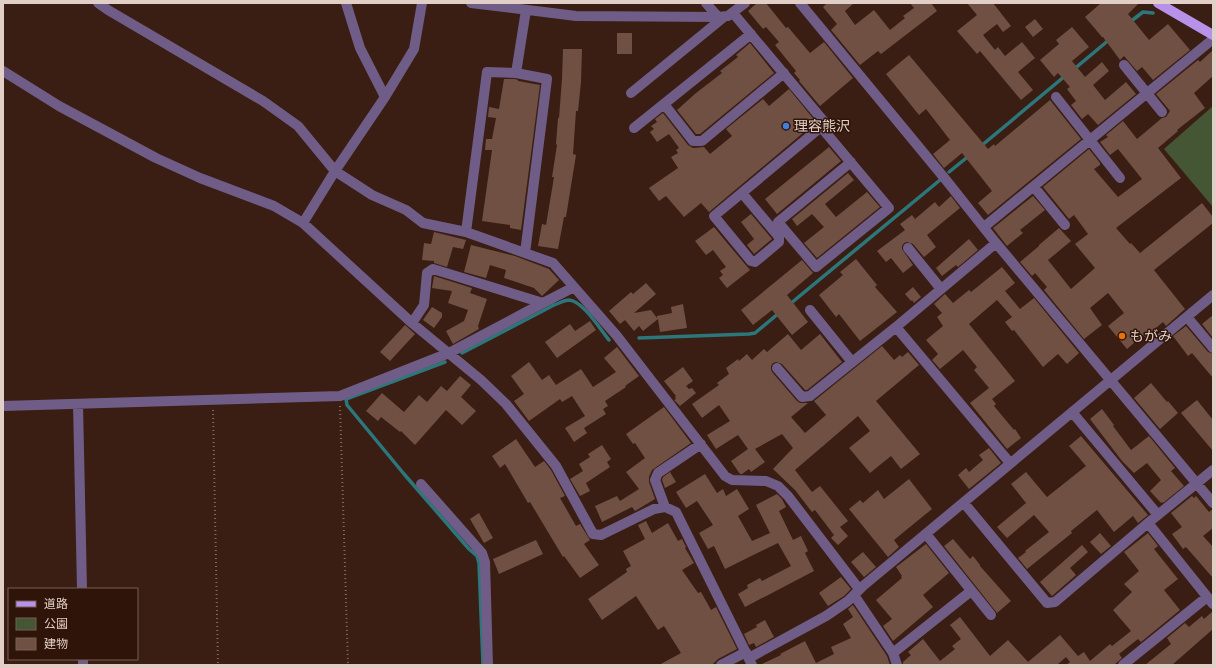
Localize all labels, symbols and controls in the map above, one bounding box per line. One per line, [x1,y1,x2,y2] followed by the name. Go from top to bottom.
[794,118,850,135] place label: 理容熊沢
[781,121,791,131] marker: 理容熊沢
[1130,328,1172,345] place label: もがみ
[1117,331,1127,341] marker: もがみ
[8,588,138,660] legend
[44,597,68,611] text: 道路
[44,617,68,631] text: 公園
[44,637,68,651] text: 建物

